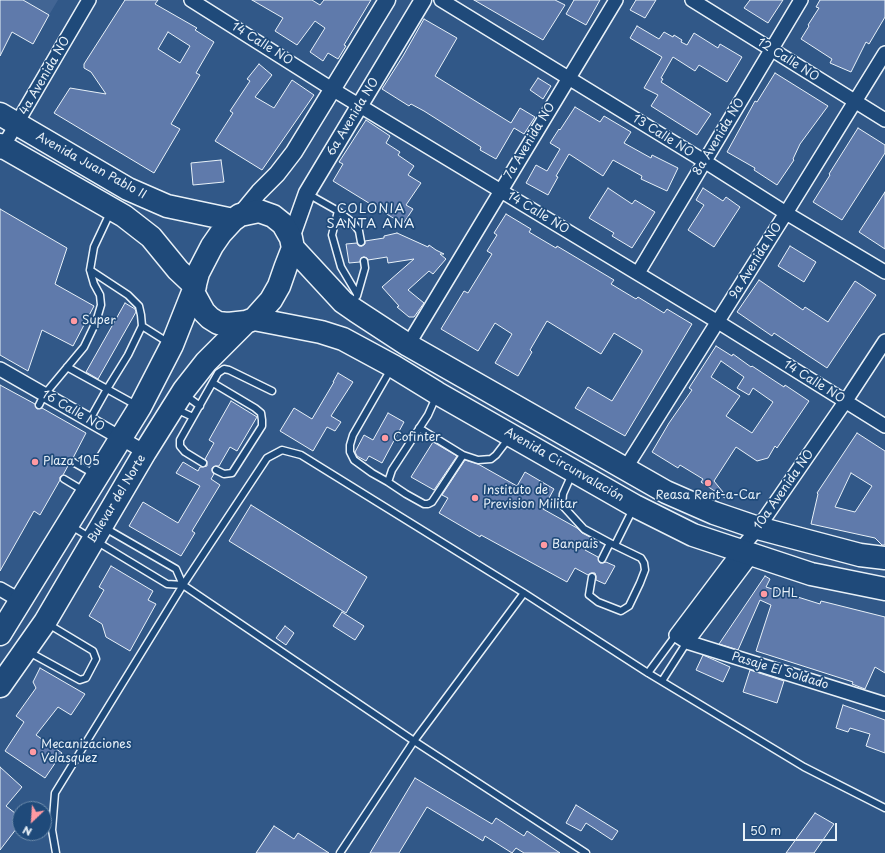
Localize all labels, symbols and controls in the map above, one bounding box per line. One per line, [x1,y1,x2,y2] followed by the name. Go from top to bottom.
[229,20,295,68] street label: 14 Calle NO
[17,34,73,118] street label: 4a Avenida NO
[755,35,821,85] street label: 12 Calle NO
[324,75,382,159] street label: 6a Avenida NO
[690,96,748,178] street label: 8a Avenida NO
[502,100,558,182] street label: 7a Avenida NO
[630,112,696,160] street label: 13 Calle NO
[33,130,149,202] street label: Avenida Juan Pablo II
[505,189,571,237] street label: 14 Calle NO
[326,201,416,232] district label: COLONIA SANTA ANA
[727,220,785,302] street label: 9a Avenida NO
[82,314,116,328] place label: Super
[69,316,79,326] marker: Super
[781,358,847,406] street label: 14 Calle NO
[39,387,107,435] street label: 16 Calle NO
[502,425,626,505] street label: Avenida Circunvalación
[393,431,441,445] place label: Cofinter
[380,433,390,443] marker: Cofinter
[751,447,817,533] street label: 10a Avenida NO
[85,452,149,546] street label: Bulevar del Norte
[43,455,100,469] place label: Plaza 105
[30,457,40,467] marker: Plaza 105
[703,478,713,488] marker: Reasa Rent-a-Car
[483,484,577,512] place label: Instituto de Prevision Militar
[655,489,761,503] place label: Reasa Rent-a-Car
[470,493,480,503] marker: Instituto de Prevision Militar
[552,538,598,552] place label: Banpais
[539,540,549,550] marker: Banpais
[772,587,798,601] place label: DHL
[759,589,769,599] marker: DHL
[730,649,830,693] street label: Pasaje El Soldado
[41,738,132,766] place label: Mecanizaciones Velasquez
[28,747,38,757] marker: Mecanizaciones Velasquez
[12,801,52,841] north arrow
[745,815,839,841] scale bar
[750,821,781,839] text: 50 m
[20,822,35,841] text: N

